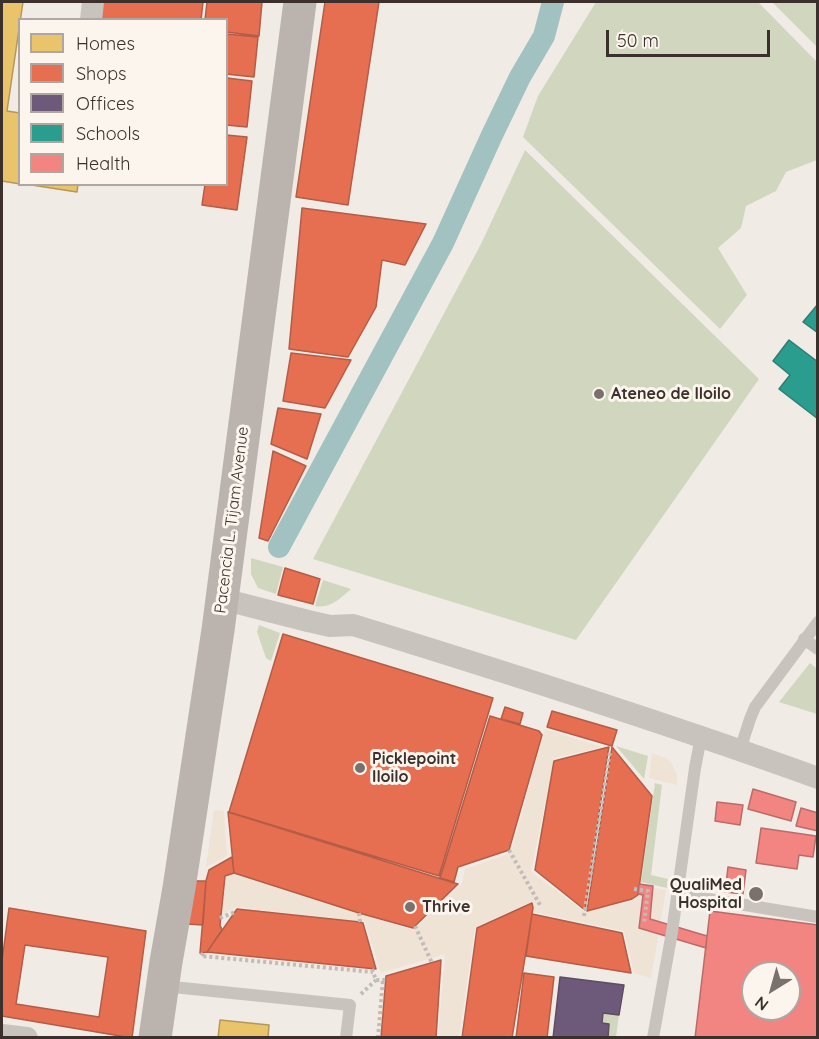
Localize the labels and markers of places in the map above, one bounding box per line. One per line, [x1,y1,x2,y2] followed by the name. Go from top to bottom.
[611,384,731,404] place label: Ateneo de Iloilo
[592,387,606,401] marker: Ateneo de Iloilo
[372,749,456,787] place label: Picklepoint Iloilo
[353,761,367,775] marker: Picklepoint Iloilo
[670,875,742,913] place label: QualiMed Hospital
[747,885,765,903] marker: QualiMed Hospital
[422,897,470,917] place label: Thrive
[403,900,417,914] marker: Thrive

